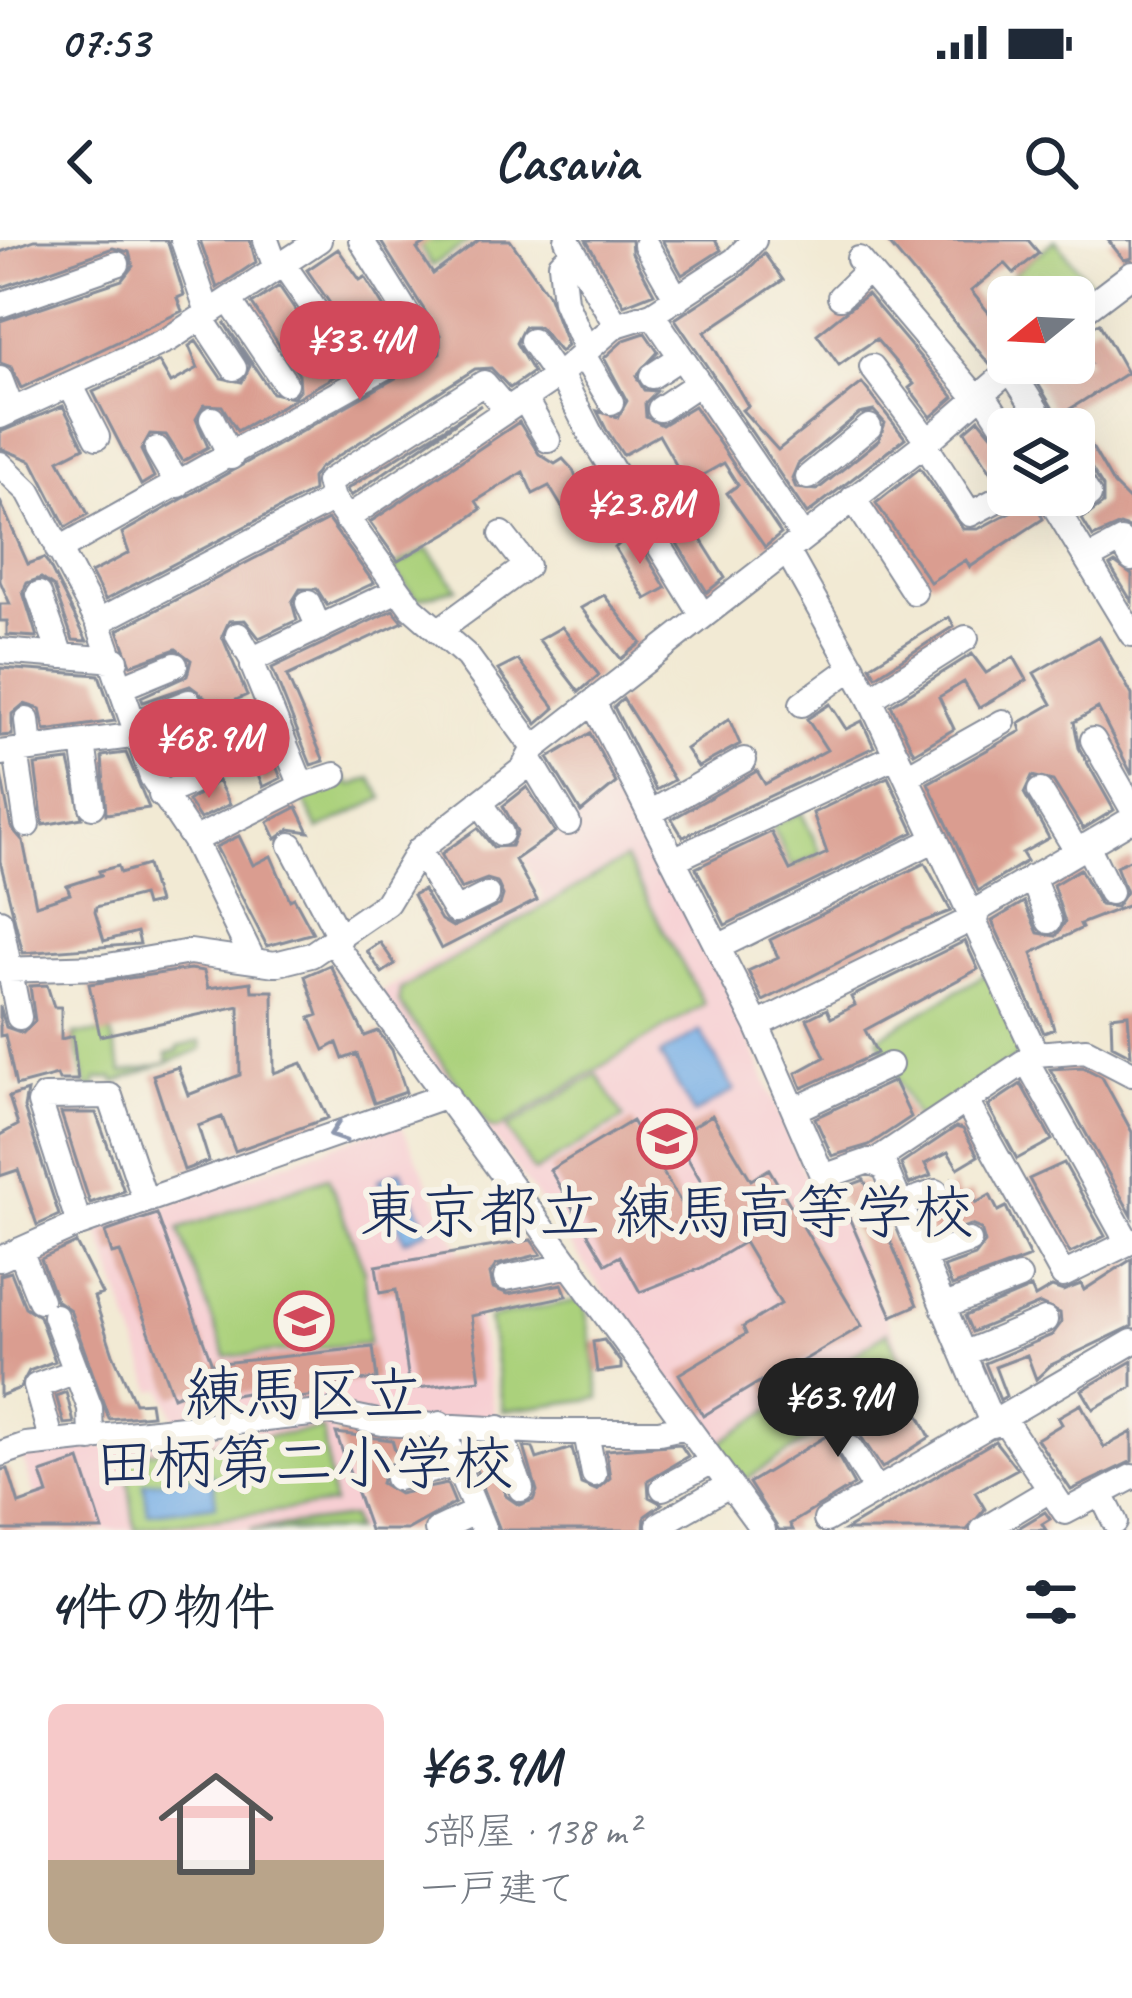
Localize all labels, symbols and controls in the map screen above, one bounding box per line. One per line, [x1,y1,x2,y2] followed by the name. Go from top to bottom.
[60,14,149,71] text: 07:53
[494,128,638,196] text: Casavia
[48,129,114,195] icon: back
[1018,129,1084,195] icon: search
[987,276,1095,384] north arrow
[987,276,1095,516] map controls
[262,301,458,403] pin: ¥33.4M
[307,315,413,364] text: ¥33.4M
[987,408,1095,516] button: layers
[542,465,738,567] pin: ¥23.8M
[587,479,693,528] text: ¥23.8M
[111,699,307,801] pin: ¥68.9M
[156,713,262,762] text: ¥68.9M
[636,1108,698,1170] school or university icon: 東京都立 練馬高等学校
[327,1119,348,1143] one-way arrow
[360,1174,974,1250] place label: 東京都立 練馬高等学校
[273,1290,335,1352] school or university icon: 練馬区立 田柄第二小学校
[94,1356,514,1501] place label: 練馬区立 田柄第二小学校
[740,1358,936,1460] pin: ¥63.9M
[785,1372,891,1421] text: ¥63.9M
[1018,1569,1084,1635] icon: filters
[48,1575,275,1639] text: 4件の物件
[420,1735,560,1799] text: ¥63.9M
[144,1752,288,1896] icon: home
[420,1807,638,1856] text: 5部屋 · 138 m²
[420,1864,576,1913] text: 一戸建て

